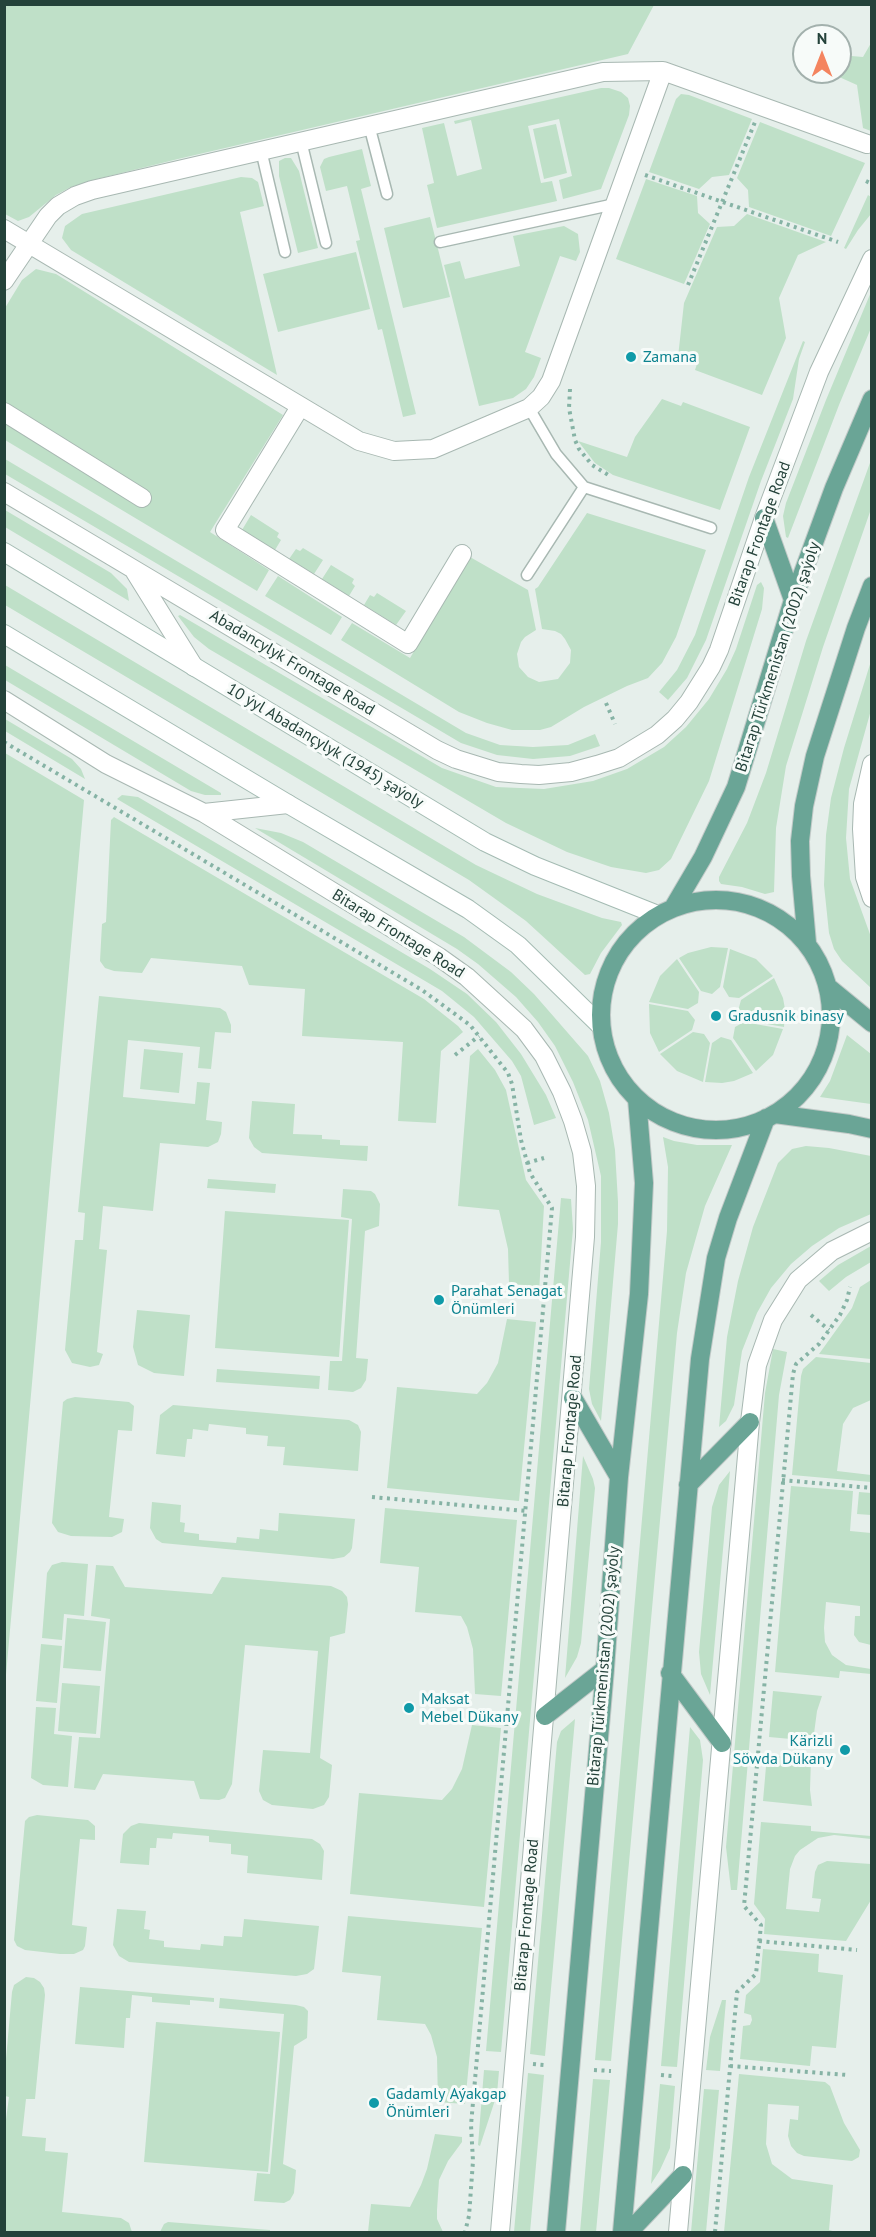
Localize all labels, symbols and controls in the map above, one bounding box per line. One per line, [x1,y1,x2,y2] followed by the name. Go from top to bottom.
[792,24,852,84] north arrow
[817,28,827,48] text: N
[643,347,697,367] place label: Zamana
[624,350,638,364] marker: Zamana
[725,459,795,609] street label: Bitarap Frontage Road
[732,540,824,774] street label: Bitarap Türkmenistan (2002) şaýoly
[206,606,378,720] street label: Abadancylyk Frontage Road
[223,680,427,812] street label: 10 ýyl Abadançylyk (1945) şaýoly
[328,885,468,983] street label: Bitarap Frontage Road
[728,1006,844,1026] place label: Gradusnik binasy
[709,1009,723,1023] marker: Gradusnik binasy
[451,1281,562,1319] place label: Parahat Senagat Önümleri
[432,1293,446,1307] marker: Parahat Senagat Önümleri
[554,1354,586,1508] street label: Bitarap Frontage Road
[584,1545,624,1787] street label: Bitarap Türkmenistan (2002) şaýoly
[421,1689,518,1727] place label: Maksat Mebel Dükany
[402,1701,416,1715] marker: Maksat Mebel Dükany
[733,1731,833,1769] place label: Kärizli Söwda Dükany
[838,1743,852,1757] marker: Kärizli Söwda Dükany
[511,1838,543,1992] street label: Bitarap Frontage Road
[386,2084,507,2122] place label: Gadamly Aýakgap Önümleri
[367,2096,381,2110] marker: Gadamly Aýakgap Önümleri

